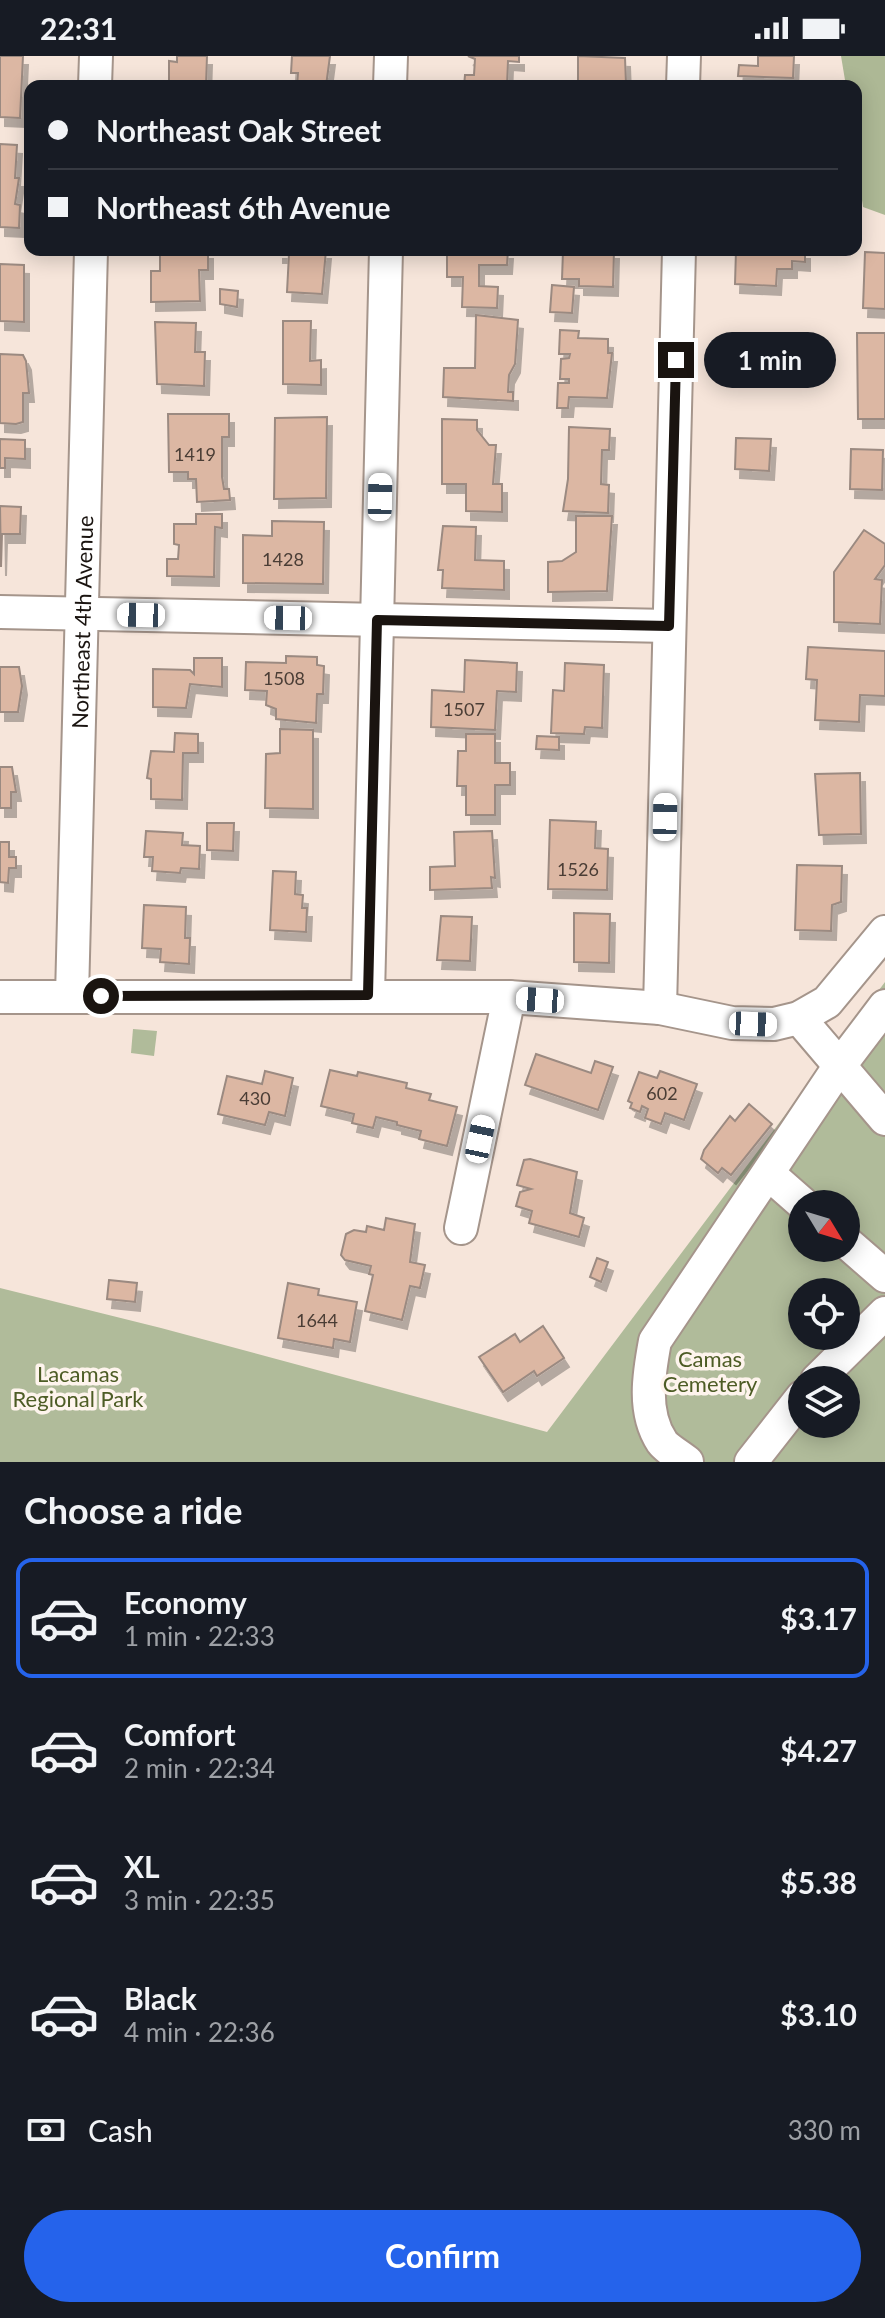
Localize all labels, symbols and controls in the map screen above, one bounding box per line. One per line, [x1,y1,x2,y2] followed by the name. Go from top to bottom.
[40,10,117,46] text: 22:31
[96,112,381,148] text: Northeast Oak Street
[96,189,391,225] text: Northeast 6th Avenue
[704,332,836,388] callout: 1 min
[658,342,694,378] route end
[738,344,802,376] text: 1 min
[174,443,216,465] house number: 1419
[368,473,392,521] car
[65,515,98,729] street label: Northeast 4th Avenue
[262,548,304,570] house number: 1428
[117,603,165,627] car
[264,606,312,630] car
[263,667,305,689] house number: 1508
[443,698,485,720] house number: 1507
[653,793,677,841] car
[557,858,599,880] house number: 1526
[83,978,119,1014] route start
[515,986,565,1014] car
[729,1011,777,1037] car
[646,1082,678,1104] house number: 602
[239,1087,271,1109] house number: 430
[463,1113,497,1165] car
[788,1190,860,1262] north arrow
[788,1190,860,1438] map controls
[788,1278,860,1350] button: locate
[296,1309,338,1331] house number: 1644
[663,1345,758,1397] park label: Camas Cemetery
[13,1360,144,1412] park label: Lacamas Regional Park
[788,1366,860,1438] button: layers
[24,1488,243,1532] text: Choose a ride
[28,1582,100,1654] icon: car
[124,1584,247,1620] text: Economy
[780,1600,857,1636] text: $3.17
[124,1620,275,1652] text: 1 min · 22:33
[28,1714,100,1786] icon: car
[124,1716,236,1752] text: Comfort
[780,1732,857,1768] text: $4.27
[124,1752,275,1784] text: 2 min · 22:34
[28,1846,100,1918] icon: car
[124,1848,160,1884] text: XL
[780,1864,857,1900] text: $5.38
[124,1884,275,1916] text: 3 min · 22:35
[28,1978,100,2050] icon: car
[124,1980,197,2016] text: Black
[780,1996,857,2032] text: $3.10
[124,2016,275,2048] text: 4 min · 22:36
[24,2108,68,2152] icon: cash
[88,2112,153,2148] text: Cash
[788,2114,861,2146] text: 330 m
[24,2210,861,2302] button: Confirm

